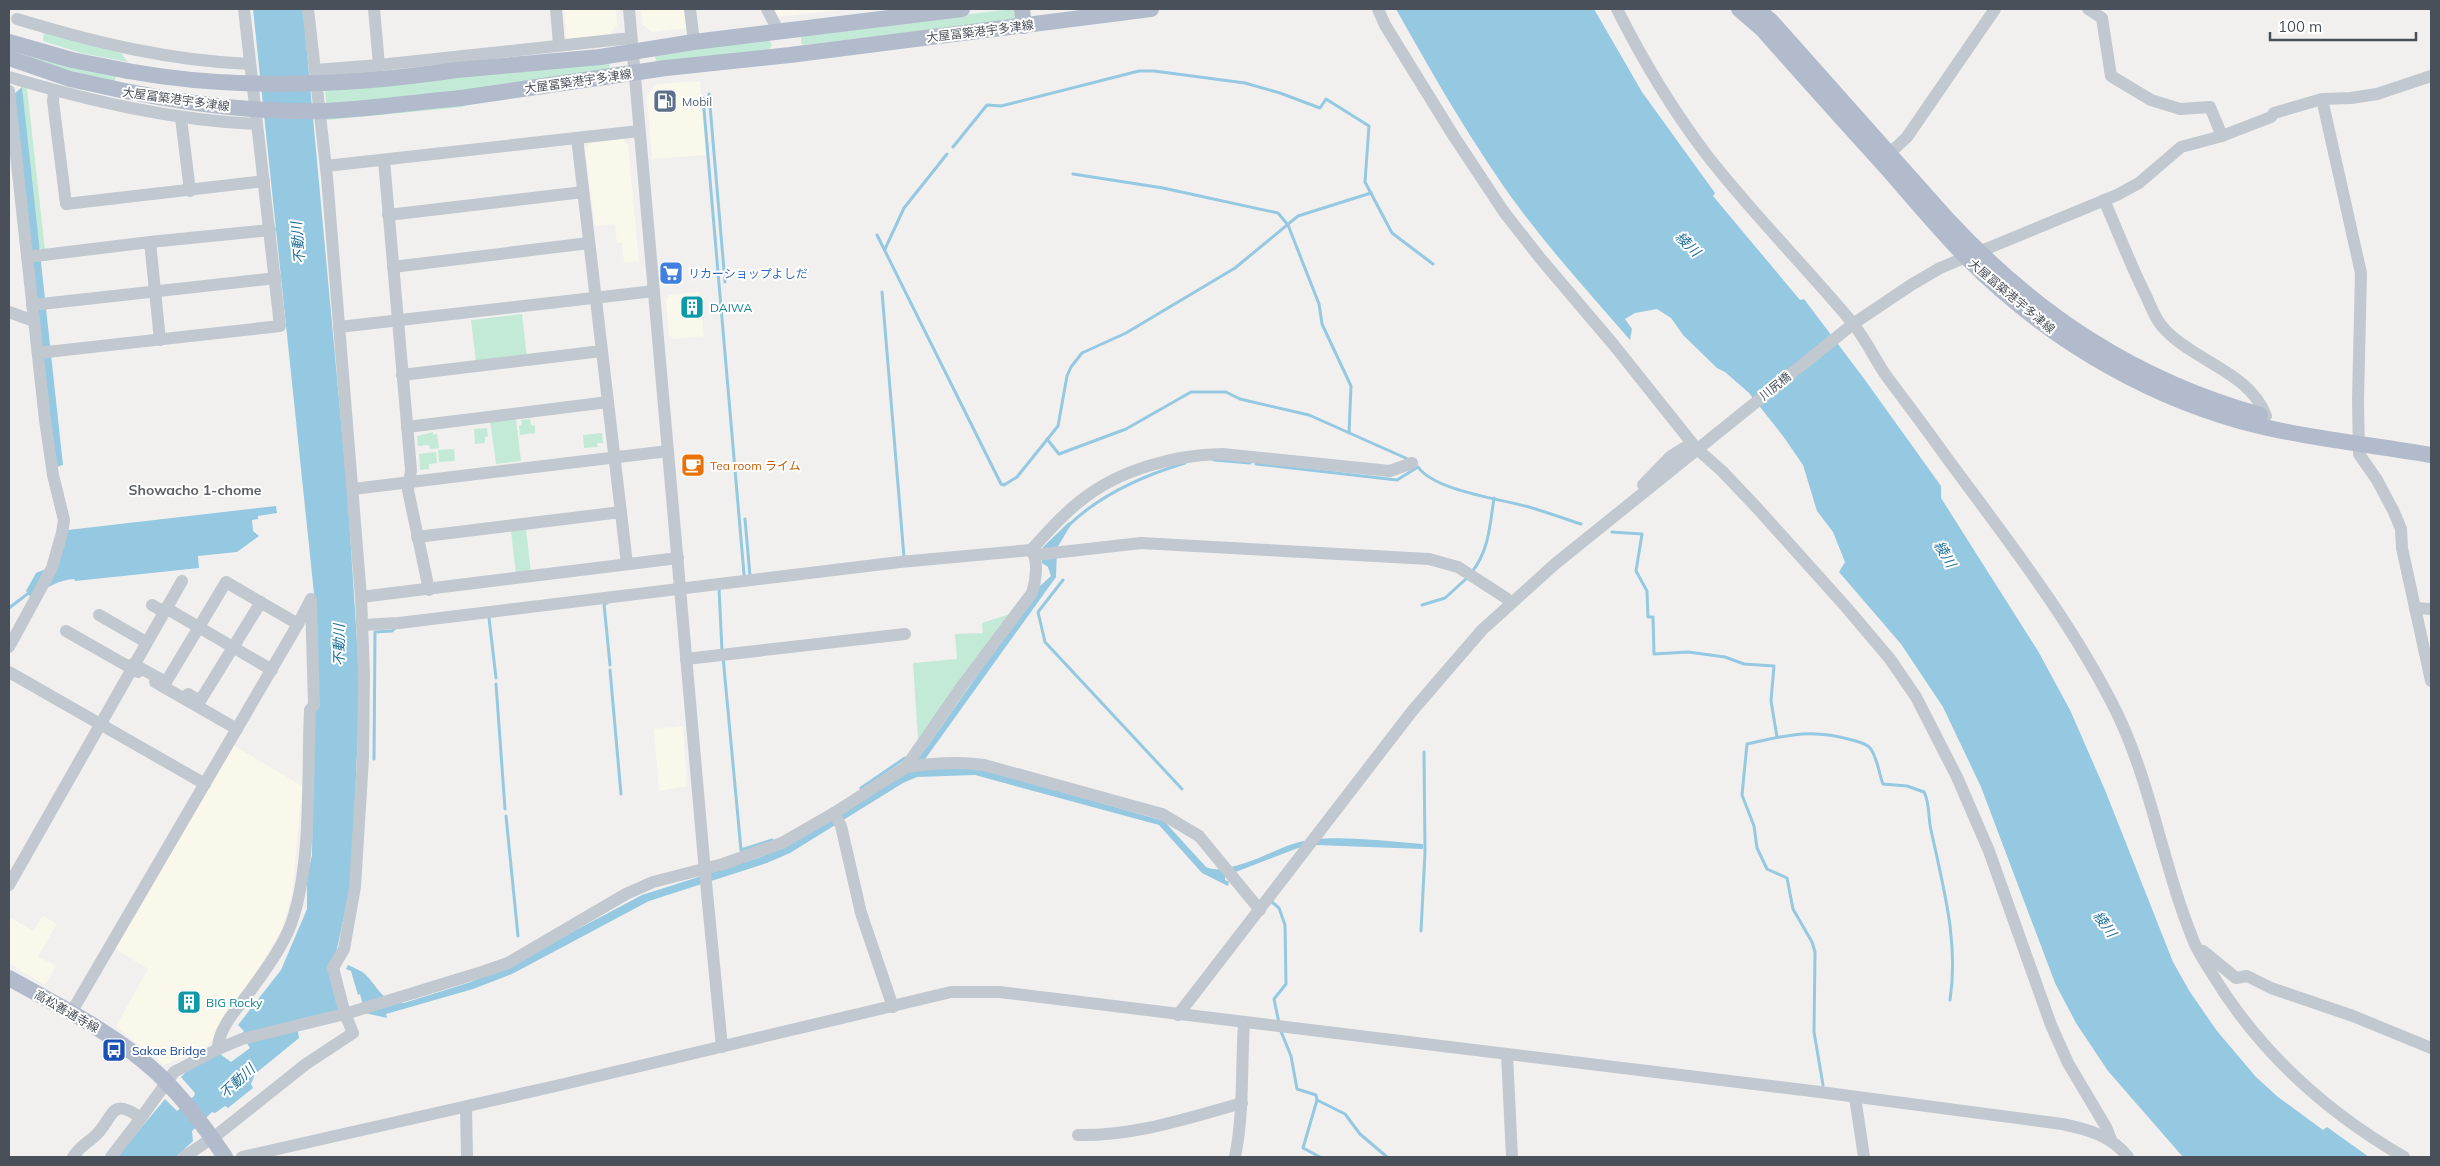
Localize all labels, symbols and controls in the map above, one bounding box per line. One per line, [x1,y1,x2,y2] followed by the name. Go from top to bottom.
[2270,10,2416,42] scale bar
[925,17,1035,45] street label: 大屋冨築港宇多津線
[2278,17,2322,36] text: 100 m
[523,66,633,96] street label: 大屋冨築港宇多津線
[121,84,231,114] street label: 大屋冨築港宇多津線
[652,88,678,114] fuel station icon: Mobil
[682,94,712,109] place label: Mobil
[287,219,309,265] water label: 不動川
[1672,228,1706,262] water label: 綾川
[1966,256,2058,336] street label: 大屋冨築港宇多津線
[658,260,684,286] supermarket icon: リカーショップよしだ
[688,266,808,281] place label: リカーショップよしだ
[679,294,705,320] building icon: DAIWA
[710,300,752,315] place label: DAIWA
[1756,369,1794,403] street label: 川尻橋
[680,452,706,478] cafe icon: Tea room ライム
[710,458,801,473] place label: Tea room ライム
[129,481,262,499] district label: Showacho 1-chome
[1930,537,1961,572] water label: 綾川
[330,622,348,666] water label: 不動川
[2090,907,2122,942] water label: 綾川
[32,987,102,1035] street label: 高松善通寺線
[176,989,202,1015] building icon: BIG Rocky
[206,995,263,1010] place label: BIG Rocky
[101,1037,127,1063] bus stop icon: Sakae Bridge
[132,1043,206,1058] place label: Sakae Bridge
[216,1059,260,1102] water label: 不動川

